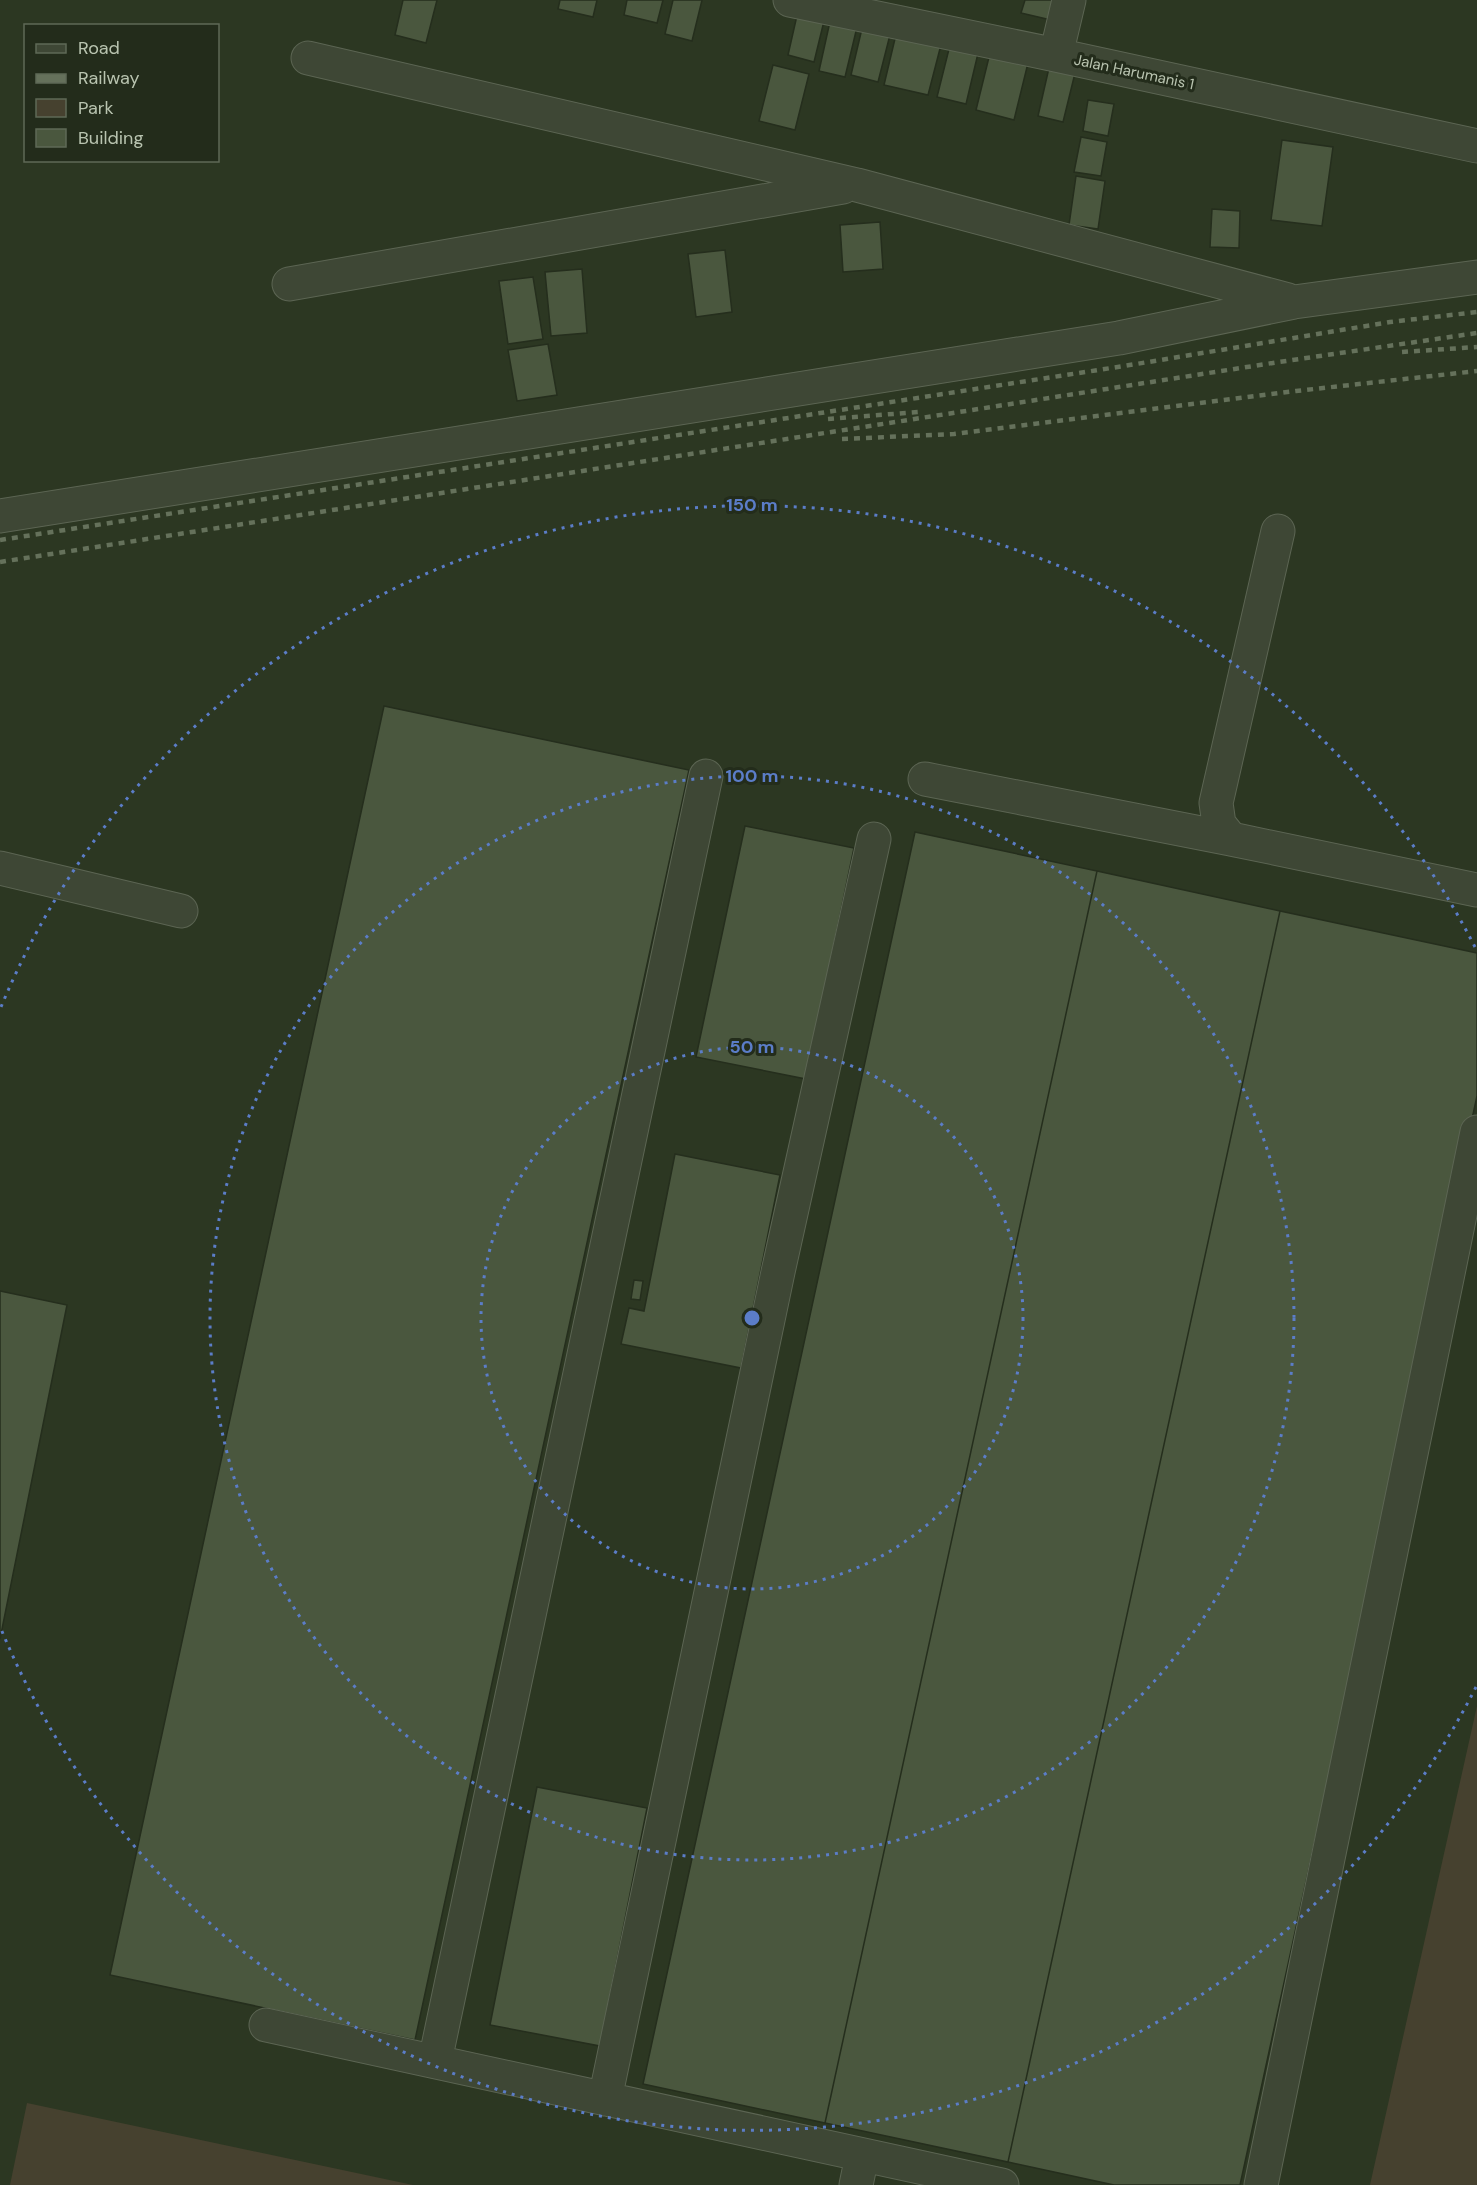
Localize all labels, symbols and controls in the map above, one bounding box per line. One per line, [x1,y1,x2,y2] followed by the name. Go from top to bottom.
[24,24,219,162] legend
[78,36,120,60] text: Road
[1072,50,1196,94] street label: Jalan Harumanis 1
[78,66,140,90] text: Railway
[78,96,114,120] text: Park
[78,126,143,150] text: Building
[726,493,778,517] text: 150 m
[725,764,779,788] text: 100 m
[729,1035,775,1059] text: 50 m
[742,1308,762,1328] centre of rings

